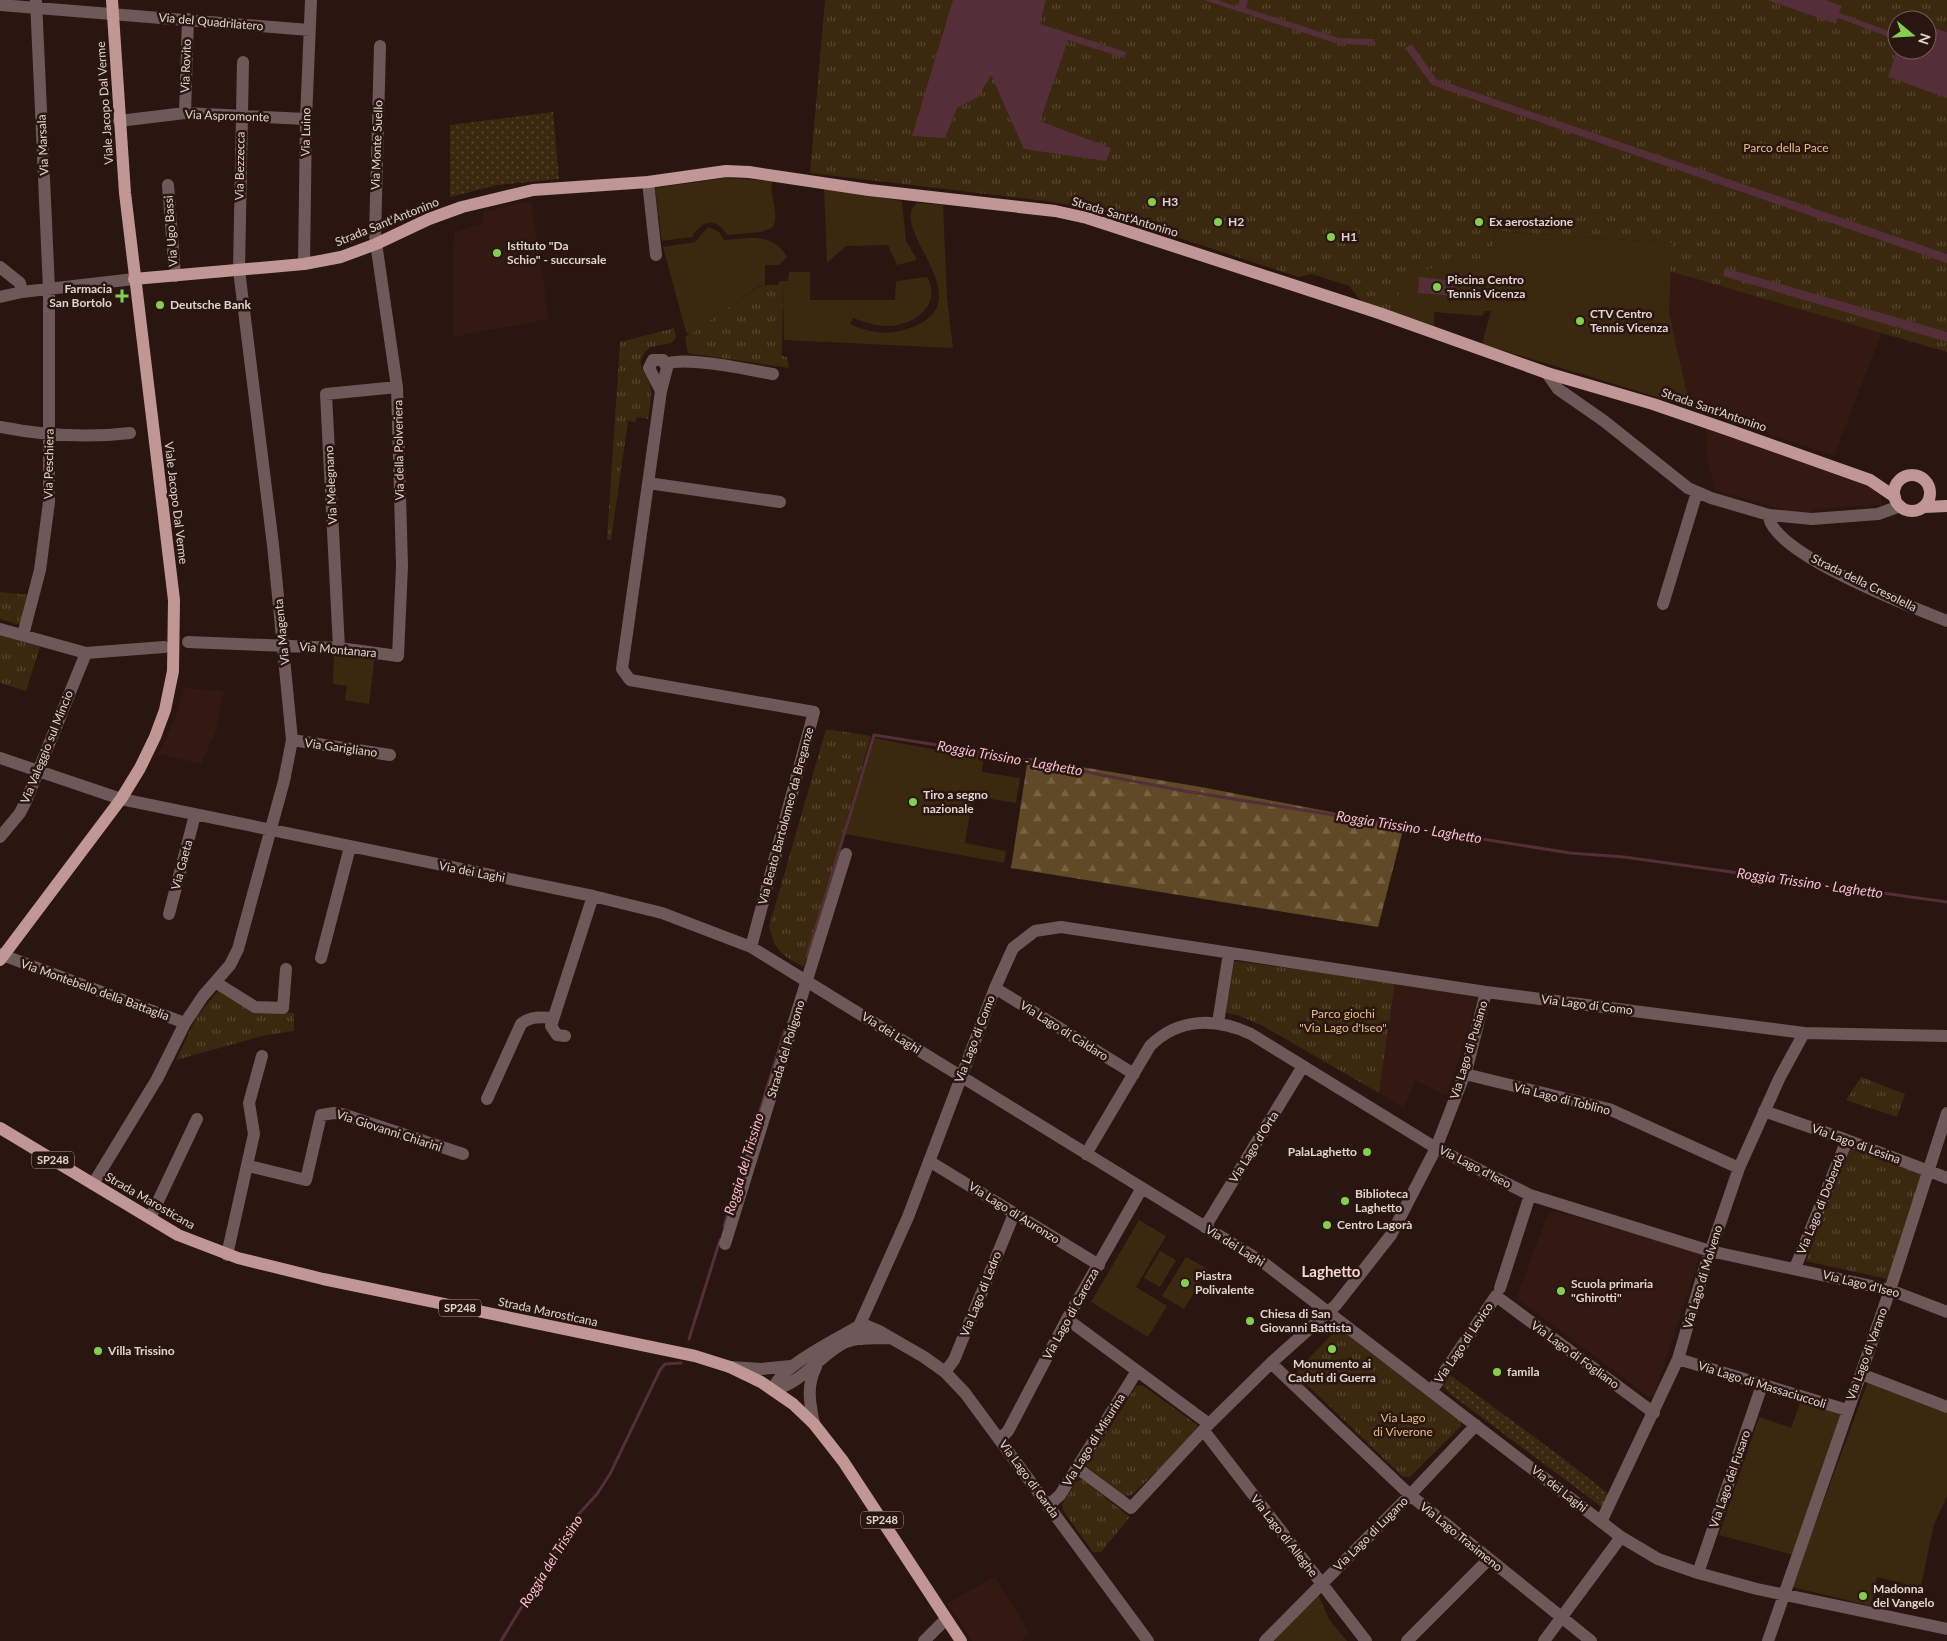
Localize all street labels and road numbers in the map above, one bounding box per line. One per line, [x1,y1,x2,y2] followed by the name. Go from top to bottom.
[158,9,264,34] street label: Via del Quadrilatero
[177,39,194,93] street label: Via Rovito
[93,41,116,165] street label: Viale Jacopo Dal Verme
[367,100,386,190] street label: Via Monte Suello
[185,107,270,124] street label: Via Aspromonte
[298,107,313,157] street label: Via Luino
[33,114,52,176] street label: Via Marsala
[231,132,248,200] street label: Via Bezzecca
[1070,193,1180,240] street label: Strada Sant'Antonino
[333,194,441,249] street label: Strada Sant'Antonino
[161,195,180,267] street label: Via Ugo Bassi
[1659,384,1769,435] street label: Strada Sant'Antonino
[390,400,407,500] street label: Via della Polveriera
[40,429,57,499] street label: Via Peschiera
[162,441,191,565] street label: Viale Jacopo Dal Verme
[321,445,340,525] street label: Via Melegnano
[1809,550,1919,615] street label: Strada della Cresolella
[271,598,292,666] street label: Via Magenta
[299,639,377,660] street label: Via Montanara
[17,688,76,806] street label: Via Valeggio sul Mincio
[755,725,816,906] street label: Via Beato Bartolomeo da Breganze
[304,735,379,760] street label: Via Garigliano
[168,838,195,892] street label: Via Gaeta
[438,858,507,885] street label: Via dei Laghi
[19,956,172,1023] street label: Via Montebello della Battaglia
[1540,991,1634,1018] street label: Via Lago di Como
[951,993,998,1085] street label: Via Lago di Como
[1017,997,1111,1064] street label: Via Lago di Caldaro
[764,998,808,1100] street label: Strada del Poligono
[1446,999,1491,1101] street label: Via Lago di Pusiano
[859,1008,924,1057] street label: Via dei Laghi
[1512,1079,1612,1118] street label: Via Lago di Toblino
[335,1106,444,1155] street label: Via Giovanni Chiarini
[1226,1108,1282,1185] street label: Via Lago d'Orta
[1810,1120,1903,1167] street label: Via Lago di Lesina
[1437,1142,1514,1191] street label: Via Lago d'Iseo
[1793,1151,1848,1256] street label: Via Lago di Doberdò
[32,1152,74,1168] road number: SP248
[103,1169,198,1232] street label: Strada Marosticana
[966,1178,1063,1247] street label: Via Lago di Auronzo
[1203,1221,1268,1270] street label: Via dei Laghi
[1680,1223,1725,1330] street label: Via Lago di Molveno
[957,1249,1005,1339] street label: Via Lago di Ledro
[1039,1265,1102,1362] street label: Via Lago di Carezza
[1821,1267,1901,1300] street label: Via Lago d'Iseo
[497,1294,599,1329] street label: Strada Marosticana
[1431,1299,1496,1386] street label: Via Lago di Levico
[439,1300,481,1316] road number: SP248
[1843,1305,1890,1402] street label: Via Lago di Varano
[1528,1318,1622,1392] street label: Via Lago di Fogliano
[1696,1358,1828,1411] street label: Via Lago di Massaciuccoli
[1059,1391,1128,1489] street label: Via Lago di Misurina
[1706,1428,1753,1530] street label: Via Lago del Fusaro
[996,1437,1063,1521] street label: Via Lago di Garda
[1528,1462,1590,1515] street label: Via dei Laghi
[1248,1492,1321,1580] street label: Via Lago di Alleghe
[1330,1493,1411,1574] street label: Via Lago di Lugano
[1417,1499,1506,1575] street label: Via Lago Trasimeno
[861,1512,903,1528] road number: SP248

